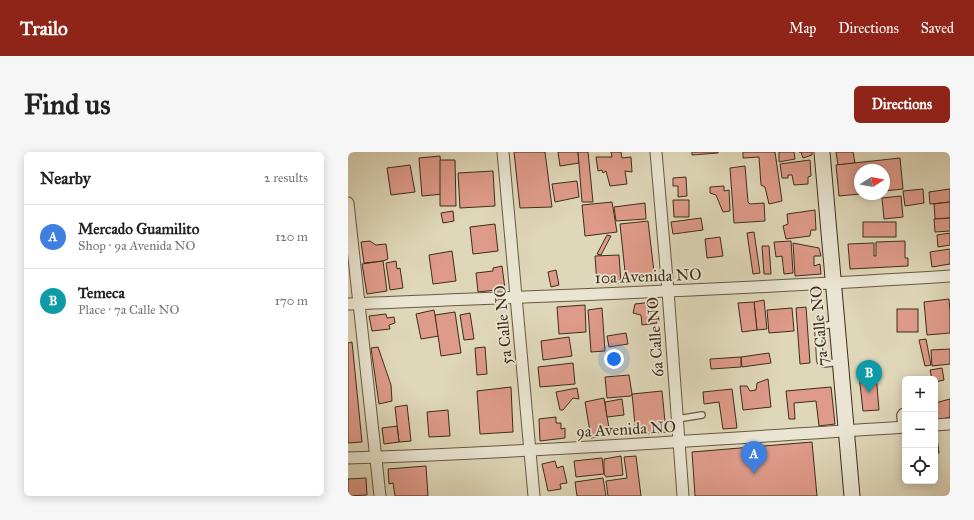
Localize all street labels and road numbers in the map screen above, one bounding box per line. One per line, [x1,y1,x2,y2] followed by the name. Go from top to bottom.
[594,265,702,287] street label: 10a Avenida NO
[490,285,516,365] street label: 5a Calle NO
[806,285,832,367] street label: 7a Calle NO
[643,296,667,378] street label: 6a Calle NO
[576,417,676,441] street label: 9a Avenida NO

